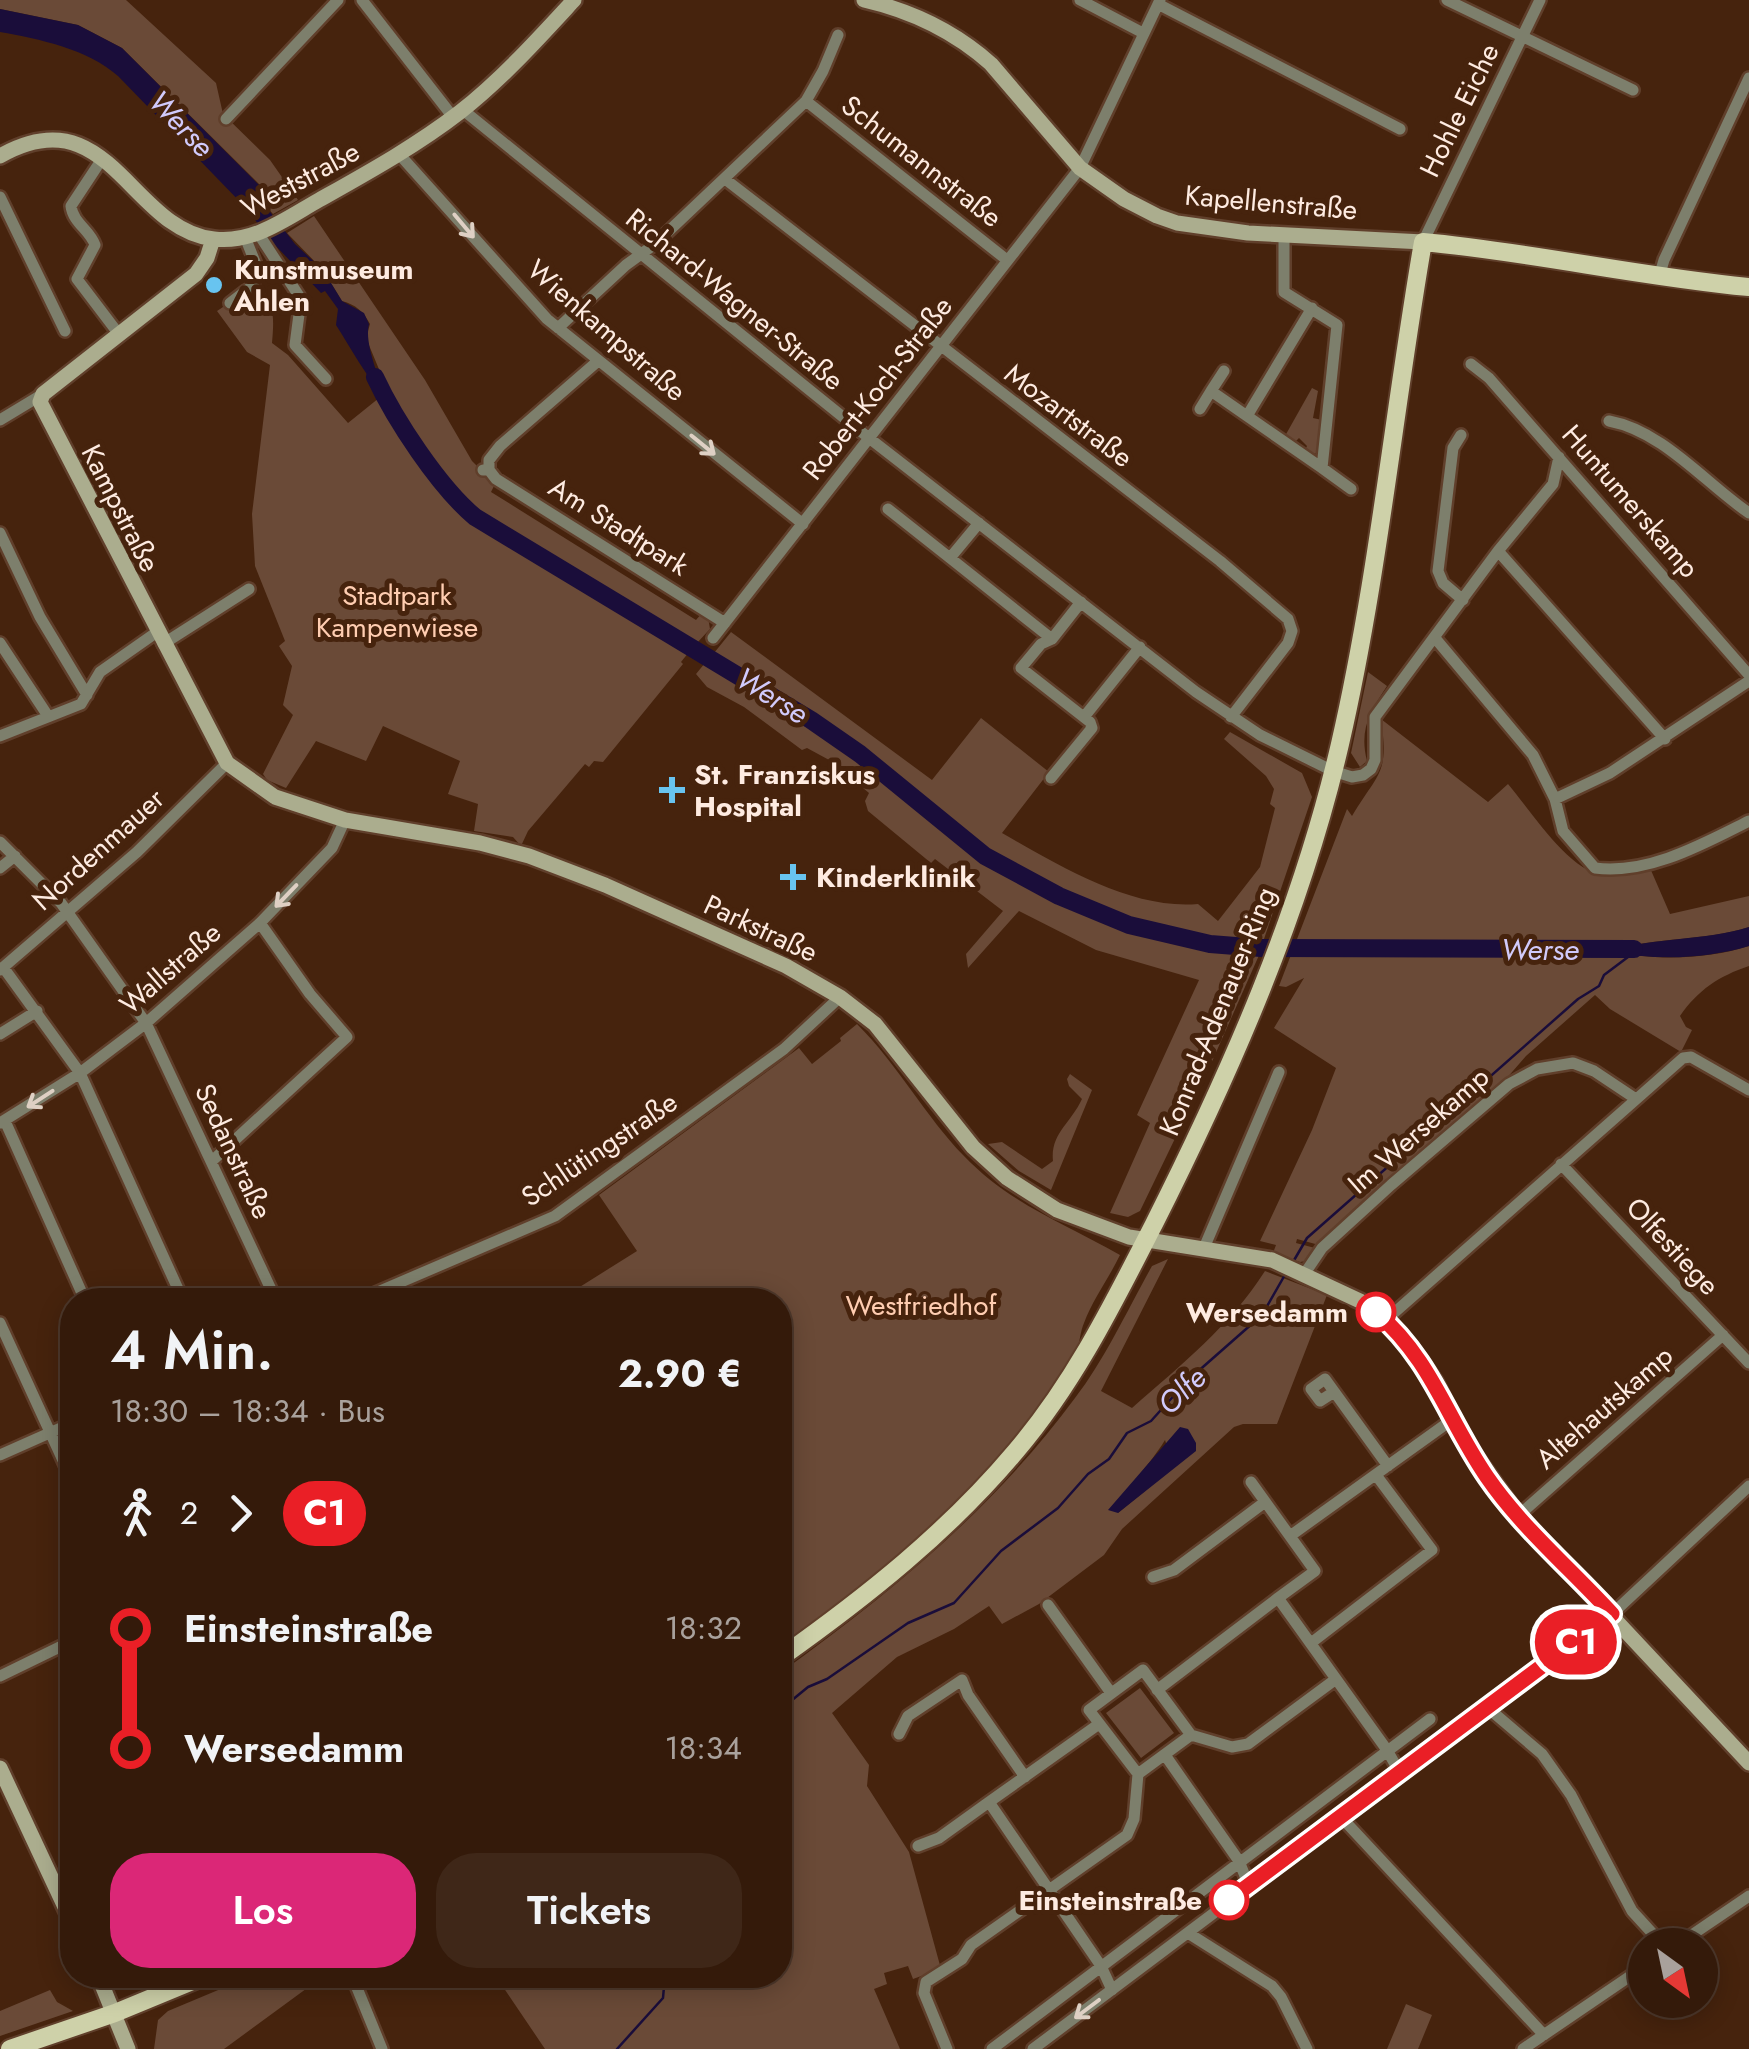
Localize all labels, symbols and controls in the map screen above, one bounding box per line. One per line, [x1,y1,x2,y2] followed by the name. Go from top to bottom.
[1409,36,1510,184] street label: Hohle Eiche
[139,81,224,167] water label: Werse
[833,85,1011,237] street label: Schumannstraße
[234,131,367,228] street label: Weststraße
[1183,175,1359,230] street label: Kapellenstraße
[617,198,853,400] street label: Richard-Wagner-Straße
[453,213,475,239] one-way arrow
[233,249,414,322] place label: Kunstmuseum Ahlen
[518,250,695,411] street label: Wienkampstraße
[203,274,225,296] marker: Kunstmuseum Ahlen
[793,288,962,489] street label: Robert-Koch-Straße
[996,353,1142,477] street label: Mozartstraße
[1552,416,1709,587] street label: Huntumerskamp
[689,434,716,455] one-way arrow
[71,437,170,579] street label: Kampstraße
[541,467,697,586] street label: Am Stadtpark
[316,575,478,648] park label: Stadtpark Kampenwiese
[728,657,817,735] water label: Werse
[694,754,876,827] place label: St. Franziskus Hospital
[659,777,685,803] marker: St. Franziskus Hospital
[23,778,174,920] street label: Nordenmauer
[816,857,976,898] place label: Kinderklinik
[780,864,806,890] marker: Kinderklinik
[1149,881,1286,1142] street label: Konrad-Adenauer-Ring
[274,884,298,908] one-way arrow
[697,884,824,973] street label: Parkstraße
[111,913,230,1024] street label: Wallstraße
[1501,928,1579,971] water label: Werse
[1338,1057,1498,1204] street label: Im Wersekamp
[184,1077,283,1226] street label: Sedanstraße
[513,1082,686,1217] street label: Schlütingstraße
[26,1088,55,1109] one-way arrow
[1616,1188,1729,1305] street label: Olfestiege
[845,1285,998,1326] park label: Westfriedhof
[1186,1292,1348,1333] place label: Wersedamm
[1357,1293,1395,1331] marker: Wersedamm
[110,1310,274,1390] text: 4 Min.
[1527,1336,1682,1479] street label: Altehautskamp
[618,1346,742,1401] text: 2.90 €
[1148,1357,1216,1425] water label: Olfe
[110,1388,385,1434] text: 18:30 – 18:34 · Bus
[110,1486,165,1541] icon: walk
[213,1486,268,1541] icon: forward
[303,1488,346,1538] text: C1
[180,1490,198,1536] text: 2
[184,1601,433,1656] text: Einsteinstraße
[665,1605,742,1651] text: 18:32
[1531,1610,1621,1674] line badge: C1
[1555,1617,1597,1667] text: C1
[184,1721,404,1776] text: Wersedamm
[664,1725,742,1771] text: 18:34
[110,1853,416,1968] button: Los
[436,1853,742,1968] button: Tickets
[1019,1880,1202,1921] place label: Einsteinstraße
[1210,1881,1248,1919] marker: Einsteinstraße
[1628,1928,1718,2018] north arrow
[1628,1928,1718,2018] map controls
[1074,1998,1101,2019] one-way arrow

